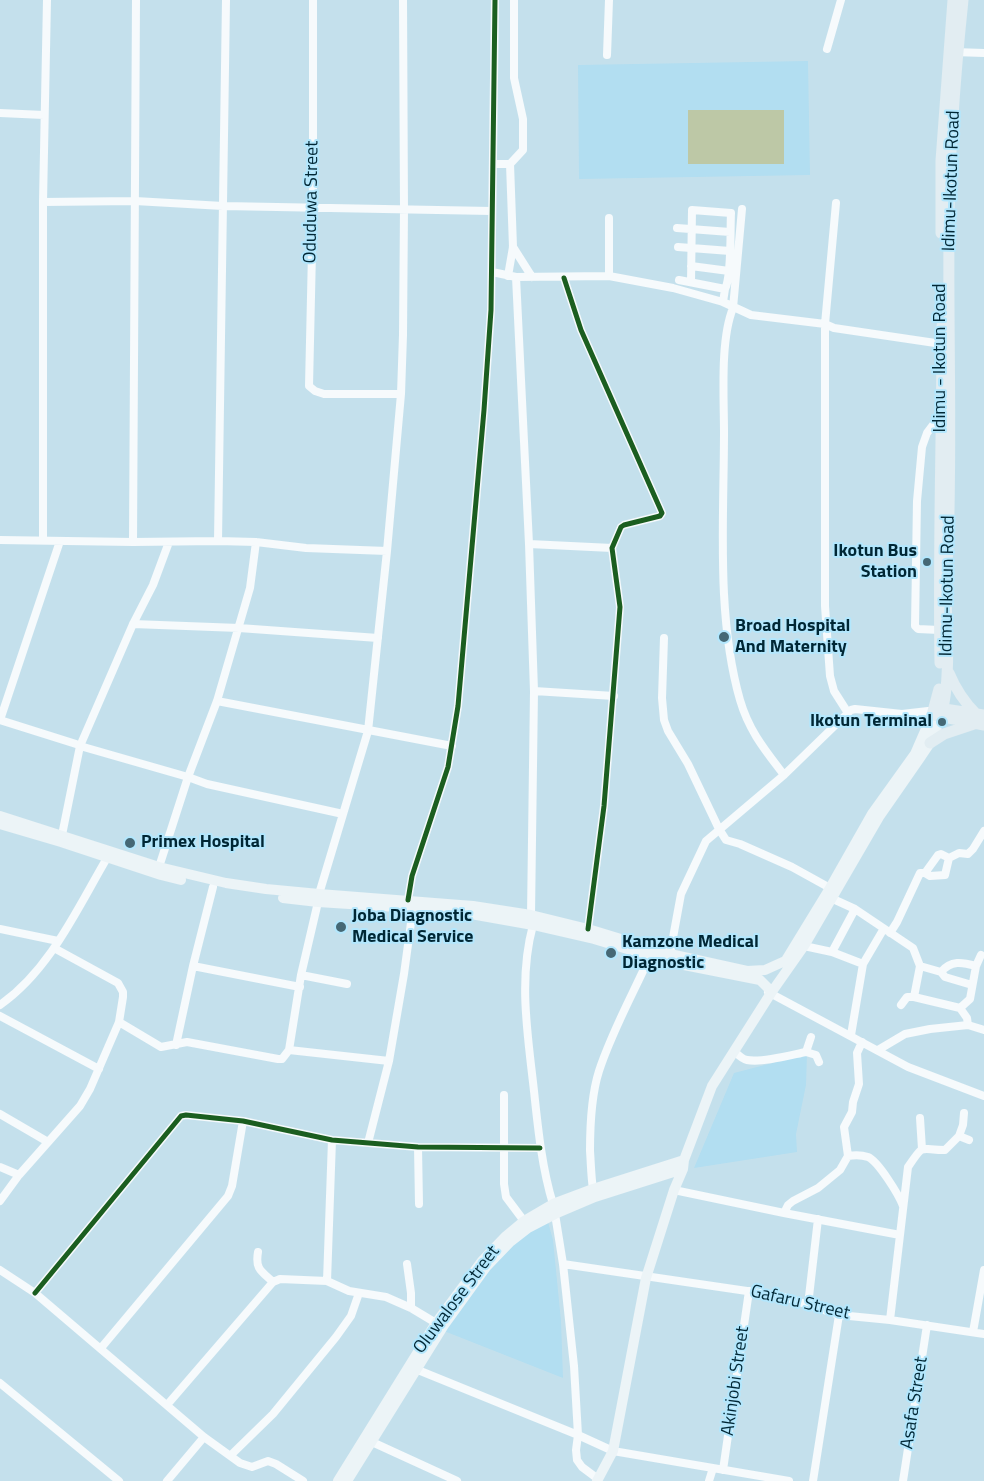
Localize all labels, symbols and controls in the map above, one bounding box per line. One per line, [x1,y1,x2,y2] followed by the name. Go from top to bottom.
[939,110,965,252] street label: Idimu-Ikotun Road
[300,140,324,264] street label: Oduduwa Street
[930,284,952,432] street label: Idimu - Ikotun Road
[936,515,960,657] street label: Idimu-Ikotun Road
[833,541,917,584] place label: Ikotun Bus Station
[921,556,933,568] marker: Ikotun Bus Station
[735,616,850,659] place label: Broad Hospital And Maternity
[717,630,731,644] marker: Broad Hospital And Maternity
[810,711,932,733] place label: Ikotun Terminal
[936,716,948,728] marker: Ikotun Terminal
[141,832,265,854] place label: Primex Hospital
[123,836,137,850] marker: Primex Hospital
[352,906,473,949] place label: Joba Diagnostic Medical Service
[334,920,348,934] marker: Joba Diagnostic Medical Service
[622,932,759,974] place label: Kamzone Medical Diagnostic
[604,946,618,960] marker: Kamzone Medical Diagnostic
[409,1242,505,1358] street label: Oluwalose Street
[748,1281,852,1325] street label: Gafaru Street
[718,1325,754,1437] street label: Akinjobi Street
[897,1355,933,1451] street label: Asafa Street

